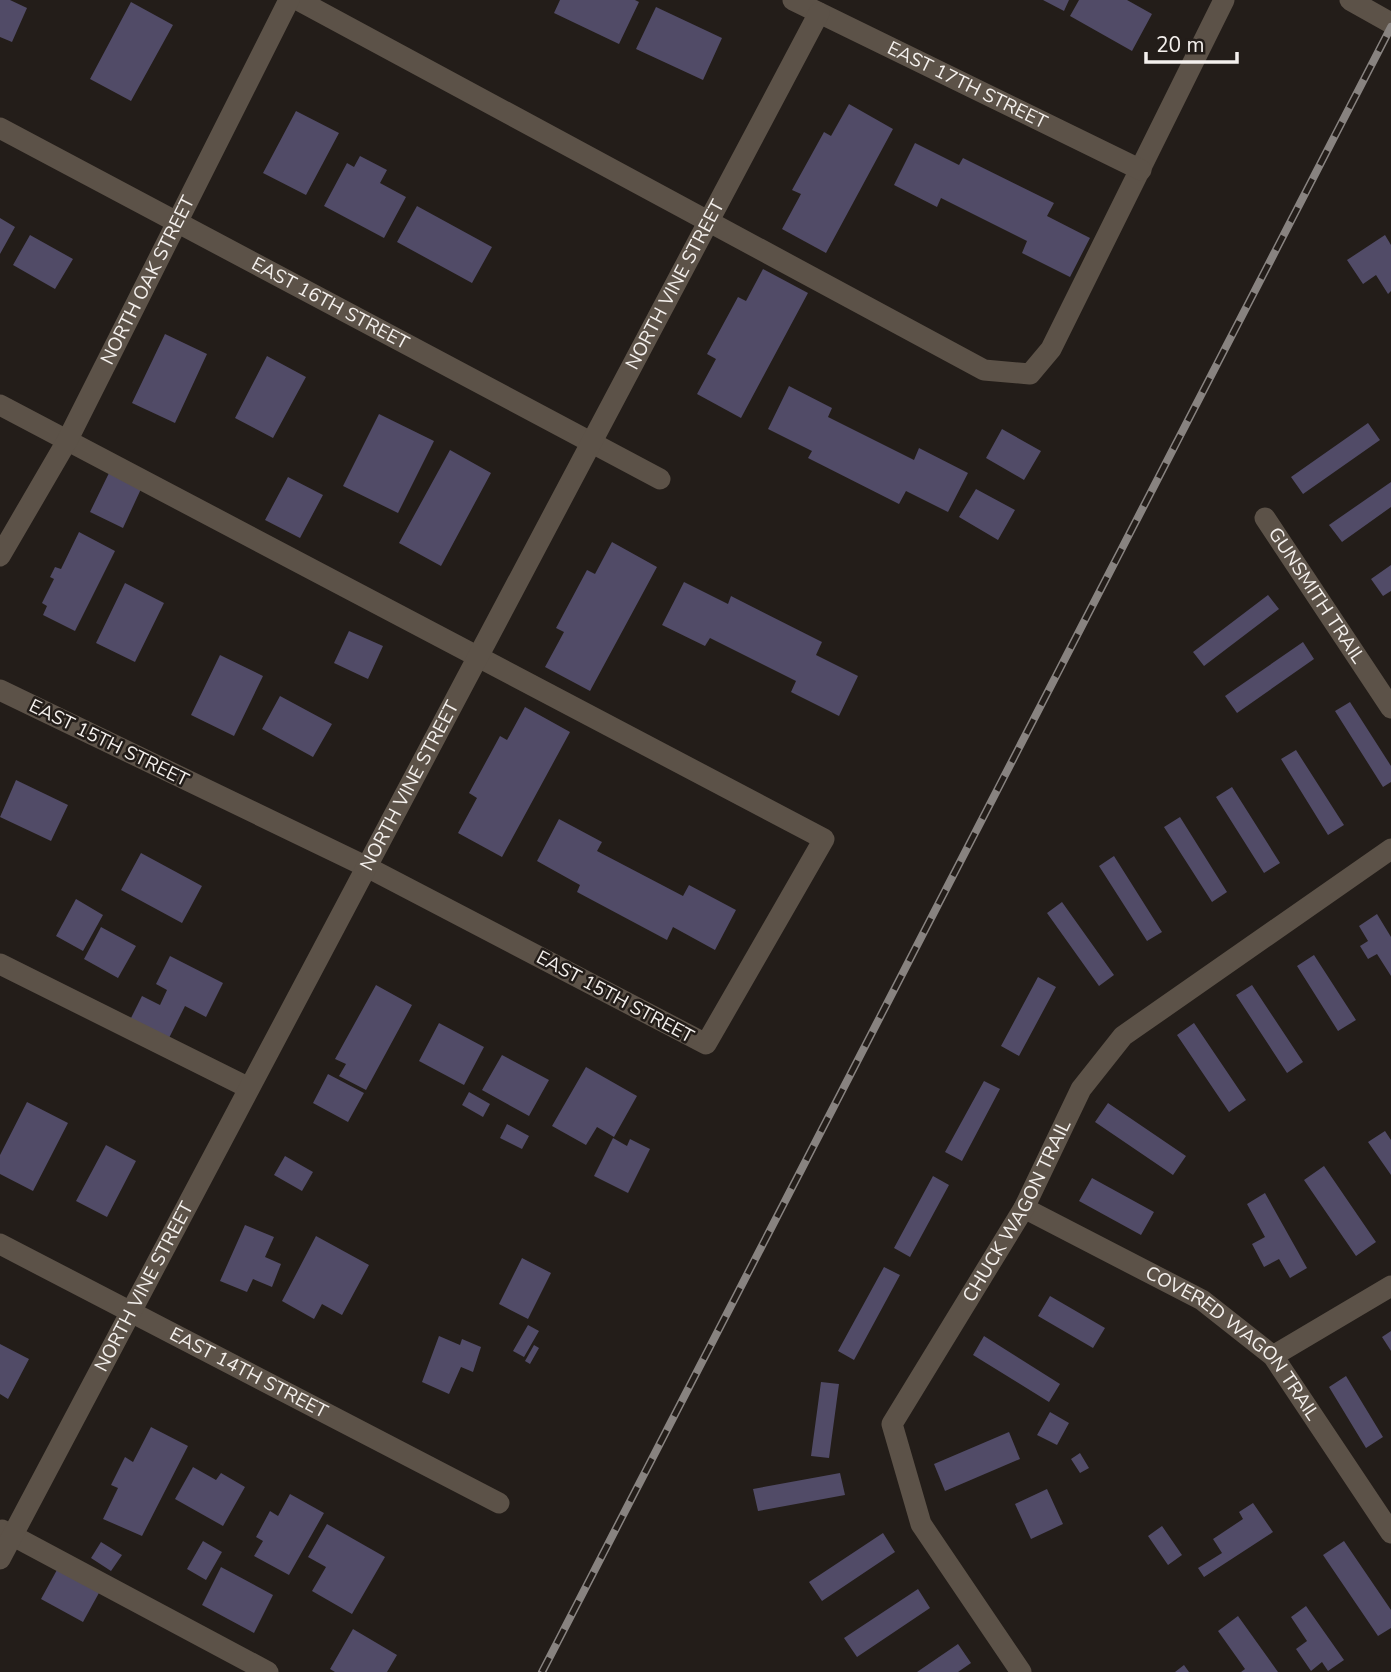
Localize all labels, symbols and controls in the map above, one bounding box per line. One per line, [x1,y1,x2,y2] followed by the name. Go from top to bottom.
[1146,21,1237,65] scale bar
[1156,31,1205,59] text: 20 m
[883,35,1052,135] street label: EAST 17TH STREET
[95,191,202,369] street label: NORTH OAK STREET
[619,195,731,374] street label: NORTH VINE STREET
[247,251,414,356] street label: EAST 16TH STREET
[1262,522,1371,669] street label: GUNSMITH TRAIL
[25,693,194,793] street label: EAST 15TH STREET
[354,696,466,875] street label: NORTH VINE STREET
[532,945,699,1050] street label: EAST 15TH STREET
[957,1115,1078,1307] street label: CHUCK WAGON TRAIL
[89,1197,200,1376] street label: NORTH VINE STREET
[1141,1260,1326,1426] street label: COVERED WAGON TRAIL
[165,1321,333,1425] street label: EAST 14TH STREET

